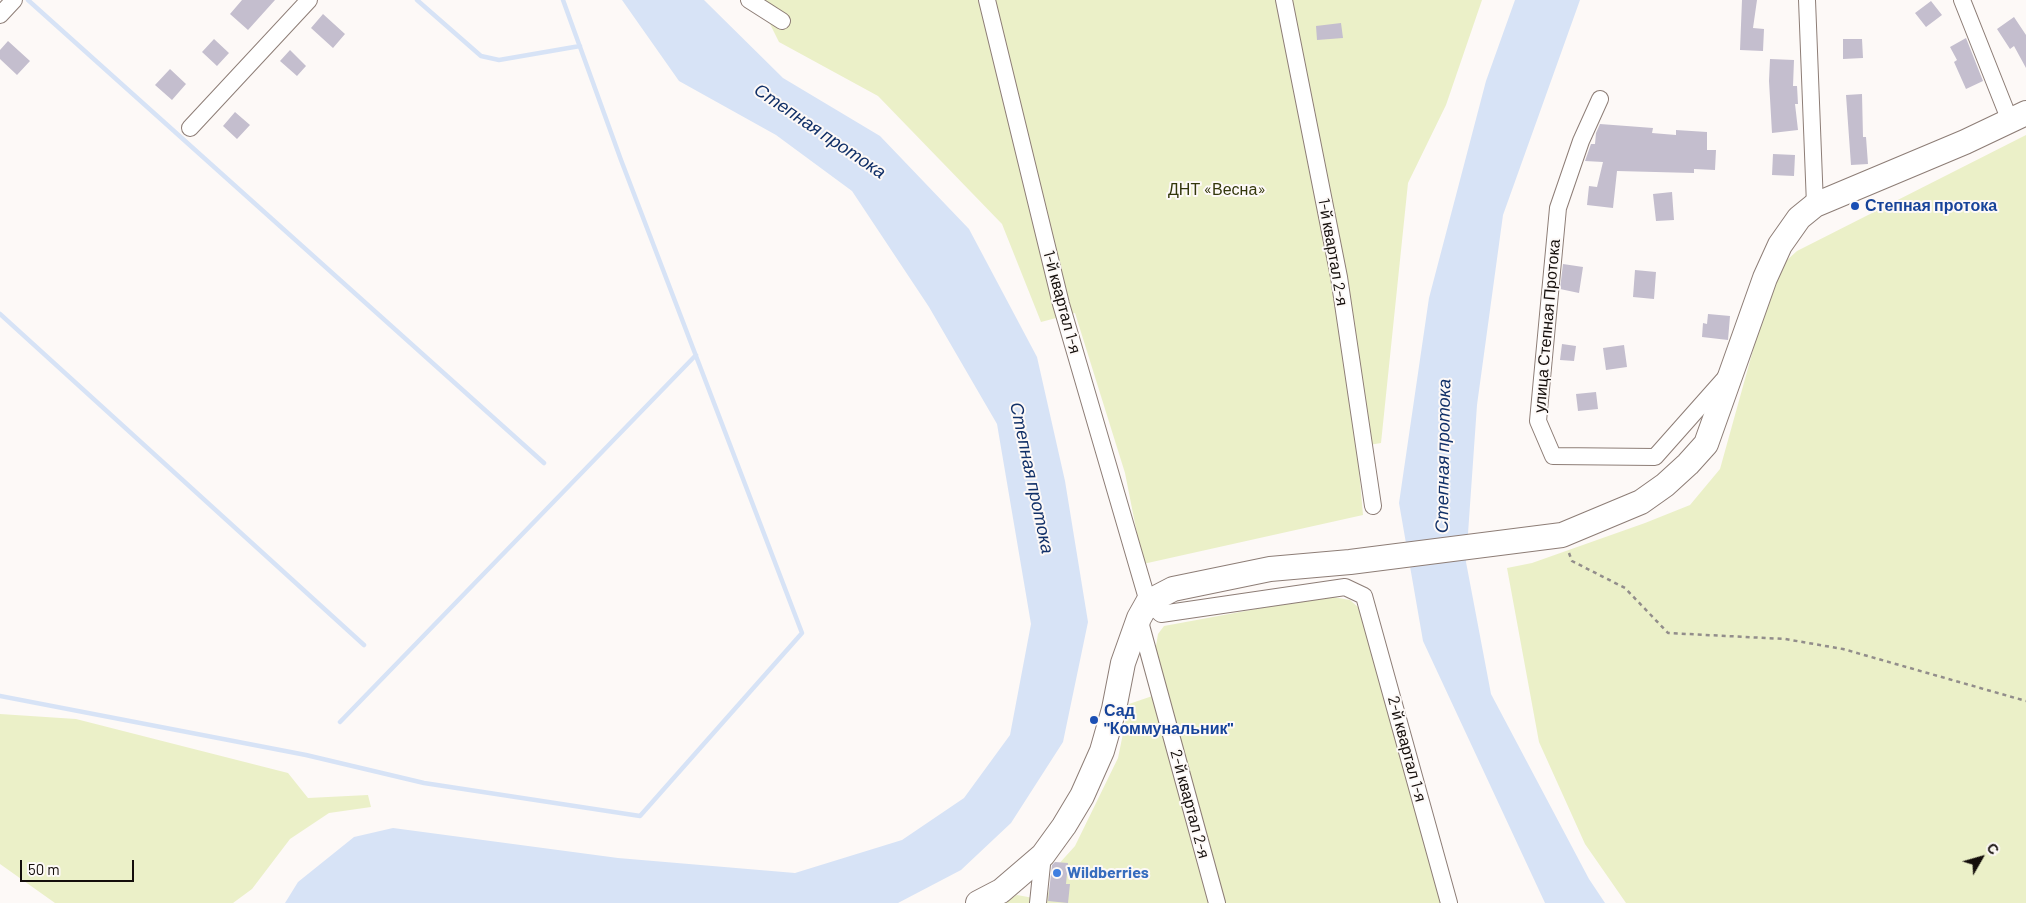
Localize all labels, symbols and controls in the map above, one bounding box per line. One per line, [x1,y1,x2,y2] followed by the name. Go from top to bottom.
[750,79,890,183] water label: Степная протока
[1168,180,1266,200] park label: ДНТ «Весна»
[1865,196,1997,216] place label: Степная протока
[1314,197,1352,307] street label: 1-й квартал 2-я
[1849,200,1861,212] marker: Степная протока
[1530,238,1564,414] street label: улица Степная Протока
[1039,248,1085,356] street label: 1-й квартал 1-я
[1431,379,1455,533] water label: Степная протока
[1005,400,1059,556] water label: Степная протока
[1384,694,1430,804] street label: 2-й квартал 1-я
[1104,701,1233,739] place label: Сад "Коммунальник"
[1088,714,1100,726] marker: Сад "Коммунальник"
[1166,747,1214,861] street label: 2-й квартал 2-я
[1956,833,2006,883] north arrow
[1983,839,2003,858] text: С
[22,850,136,882] scale bar
[28,860,60,878] text: 50 m
[1067,863,1149,883] place label: Wildberries
[1051,867,1063,879] marker: Wildberries

